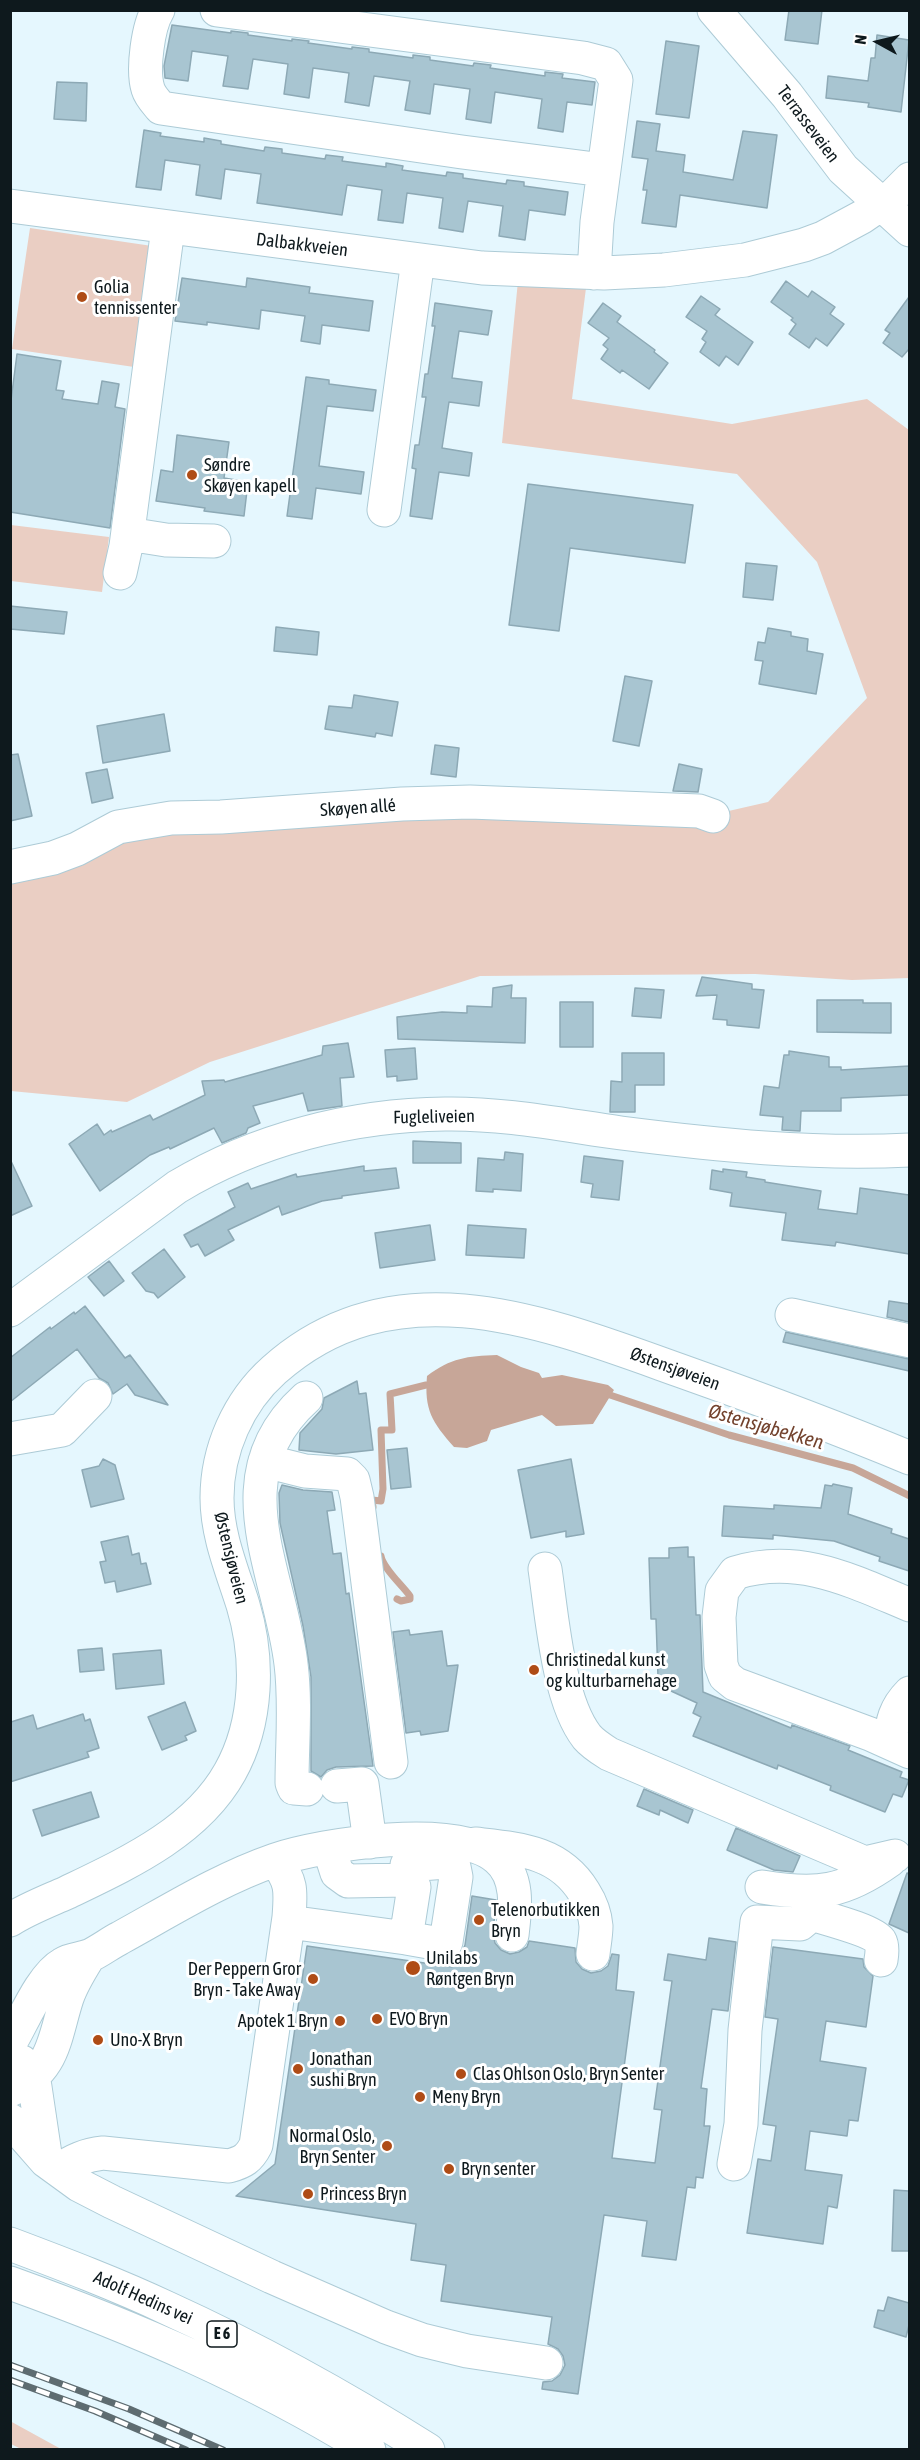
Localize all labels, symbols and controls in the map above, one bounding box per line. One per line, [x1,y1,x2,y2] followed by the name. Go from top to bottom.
[848,12,908,72] north arrow
[851,34,870,45] text: N
[772,81,844,167] street label: Terrasseveien
[255,229,349,261] street label: Dalbakkveien
[94,276,177,318] place label: Golia tennissenter
[75,290,89,304] marker: Golia tennissenter
[204,454,297,496] place label: Søndre Skøyen kapell
[185,468,199,482] marker: Søndre Skøyen kapell
[319,795,397,821] street label: Skøyen allé
[393,1105,475,1129] street label: Fugleliveien
[627,1343,723,1395] street label: Østensjøveien
[706,1399,826,1455] water label: Østensjøbekken
[209,1510,253,1606] street label: Østensjøveien
[546,1649,677,1692] place label: Christinedal kunst og kulturbarnehage
[527,1663,541,1677] marker: Christinedal kunst og kulturbarnehage
[491,1899,600,1942] place label: Telenorbutikken Bryn
[472,1913,486,1927] marker: Telenorbutikken Bryn
[426,1947,514,1990] place label: Unilabs Røntgen Bryn
[188,1958,301,2000] place label: Der Peppern Gror Bryn - Take Away
[404,1959,422,1977] marker: Unilabs Røntgen Bryn
[306,1972,320,1986] marker: Der Peppern Gror Bryn - Take Away
[389,2008,448,2030] place label: EVO Bryn
[238,2010,328,2032] place label: Apotek 1 Bryn
[370,2012,384,2026] marker: EVO Bryn
[333,2014,347,2028] marker: Apotek 1 Bryn
[110,2029,183,2051] place label: Uno-X Bryn
[91,2033,105,2047] marker: Uno-X Bryn
[310,2048,377,2090] place label: Jonathan sushi Bryn
[291,2062,305,2076] marker: Jonathan sushi Bryn
[473,2063,664,2085] place label: Clas Ohlson Oslo, Bryn Senter
[454,2067,468,2081] marker: Clas Ohlson Oslo, Bryn Senter
[432,2086,501,2108] place label: Meny Bryn
[413,2090,427,2104] marker: Meny Bryn
[289,2125,375,2168] place label: Normal Oslo, Bryn Senter
[380,2139,394,2153] marker: Normal Oslo, Bryn Senter
[461,2158,535,2180] place label: Bryn senter
[442,2162,456,2176] marker: Bryn senter
[320,2183,407,2205] place label: Princess Bryn
[301,2187,315,2201] marker: Princess Bryn
[90,2267,196,2329] street label: Adolf Hedins vei
[207,2321,237,2347] road number: E 6

